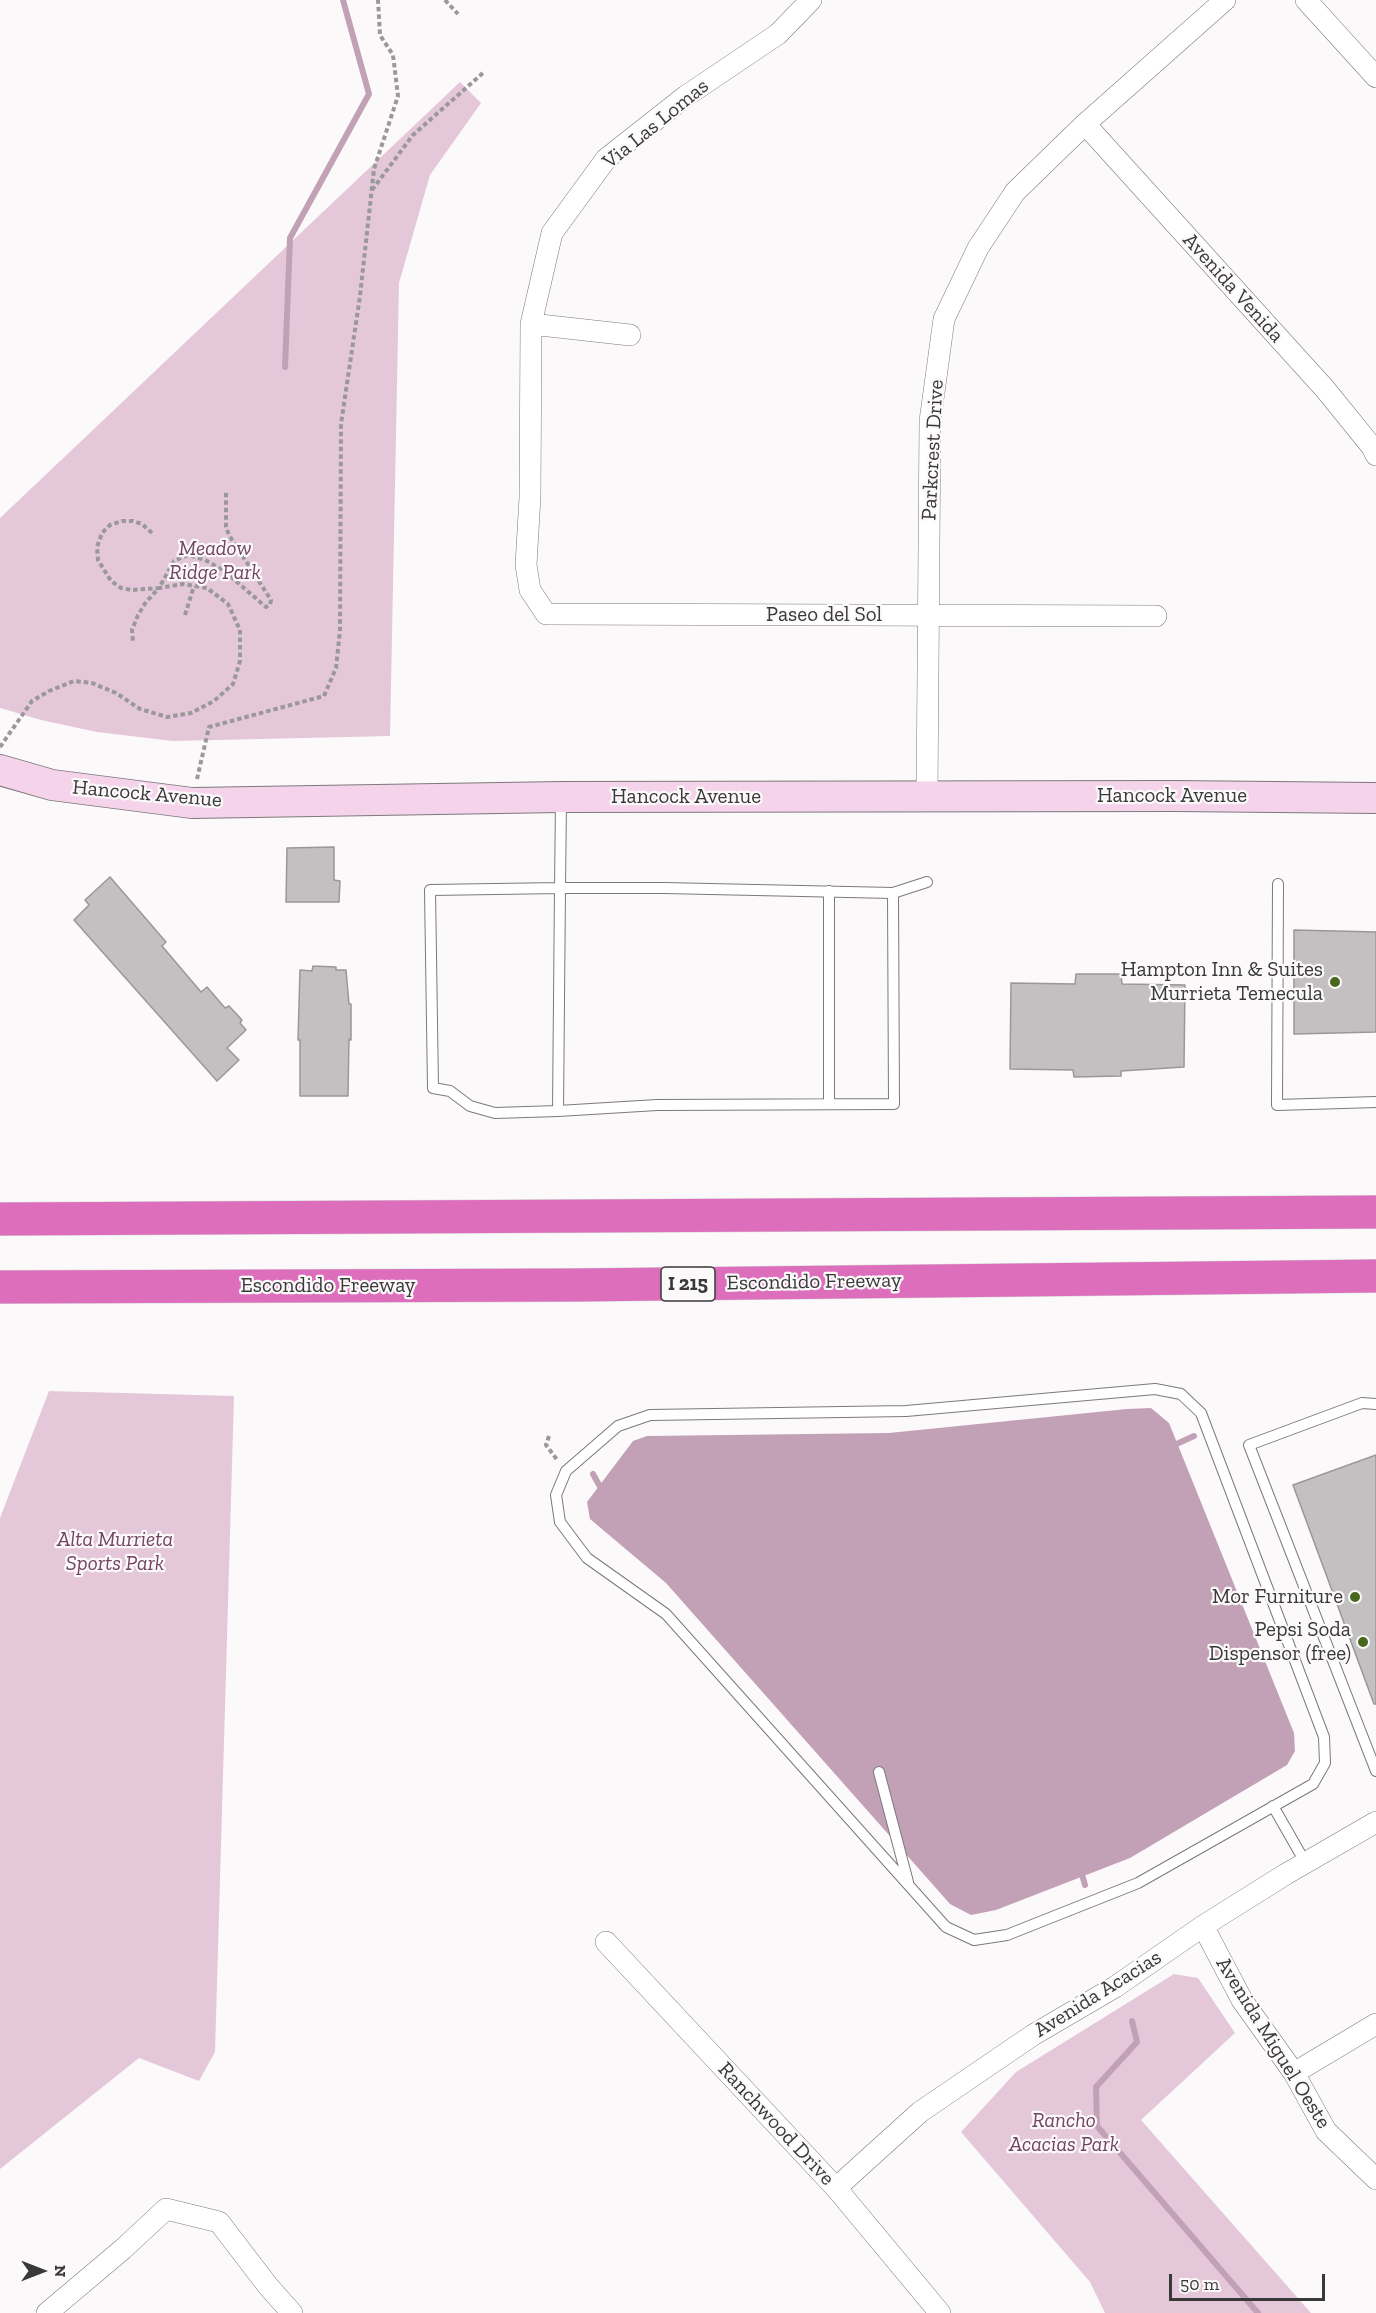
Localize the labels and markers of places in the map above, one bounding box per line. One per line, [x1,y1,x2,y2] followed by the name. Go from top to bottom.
[1121,957,1323,1007] place label: Hampton Inn & Suites Murrieta Temecula
[1328,975,1342,989] marker: Hampton Inn & Suites Murrieta Temecula
[1212,1584,1343,1610] place label: Mor Furniture
[1348,1590,1362,1604] marker: Mor Furniture
[1209,1617,1351,1667] place label: Pepsi Soda Dispensor (free)
[1356,1635,1370,1649] marker: Pepsi Soda Dispensor (free)

